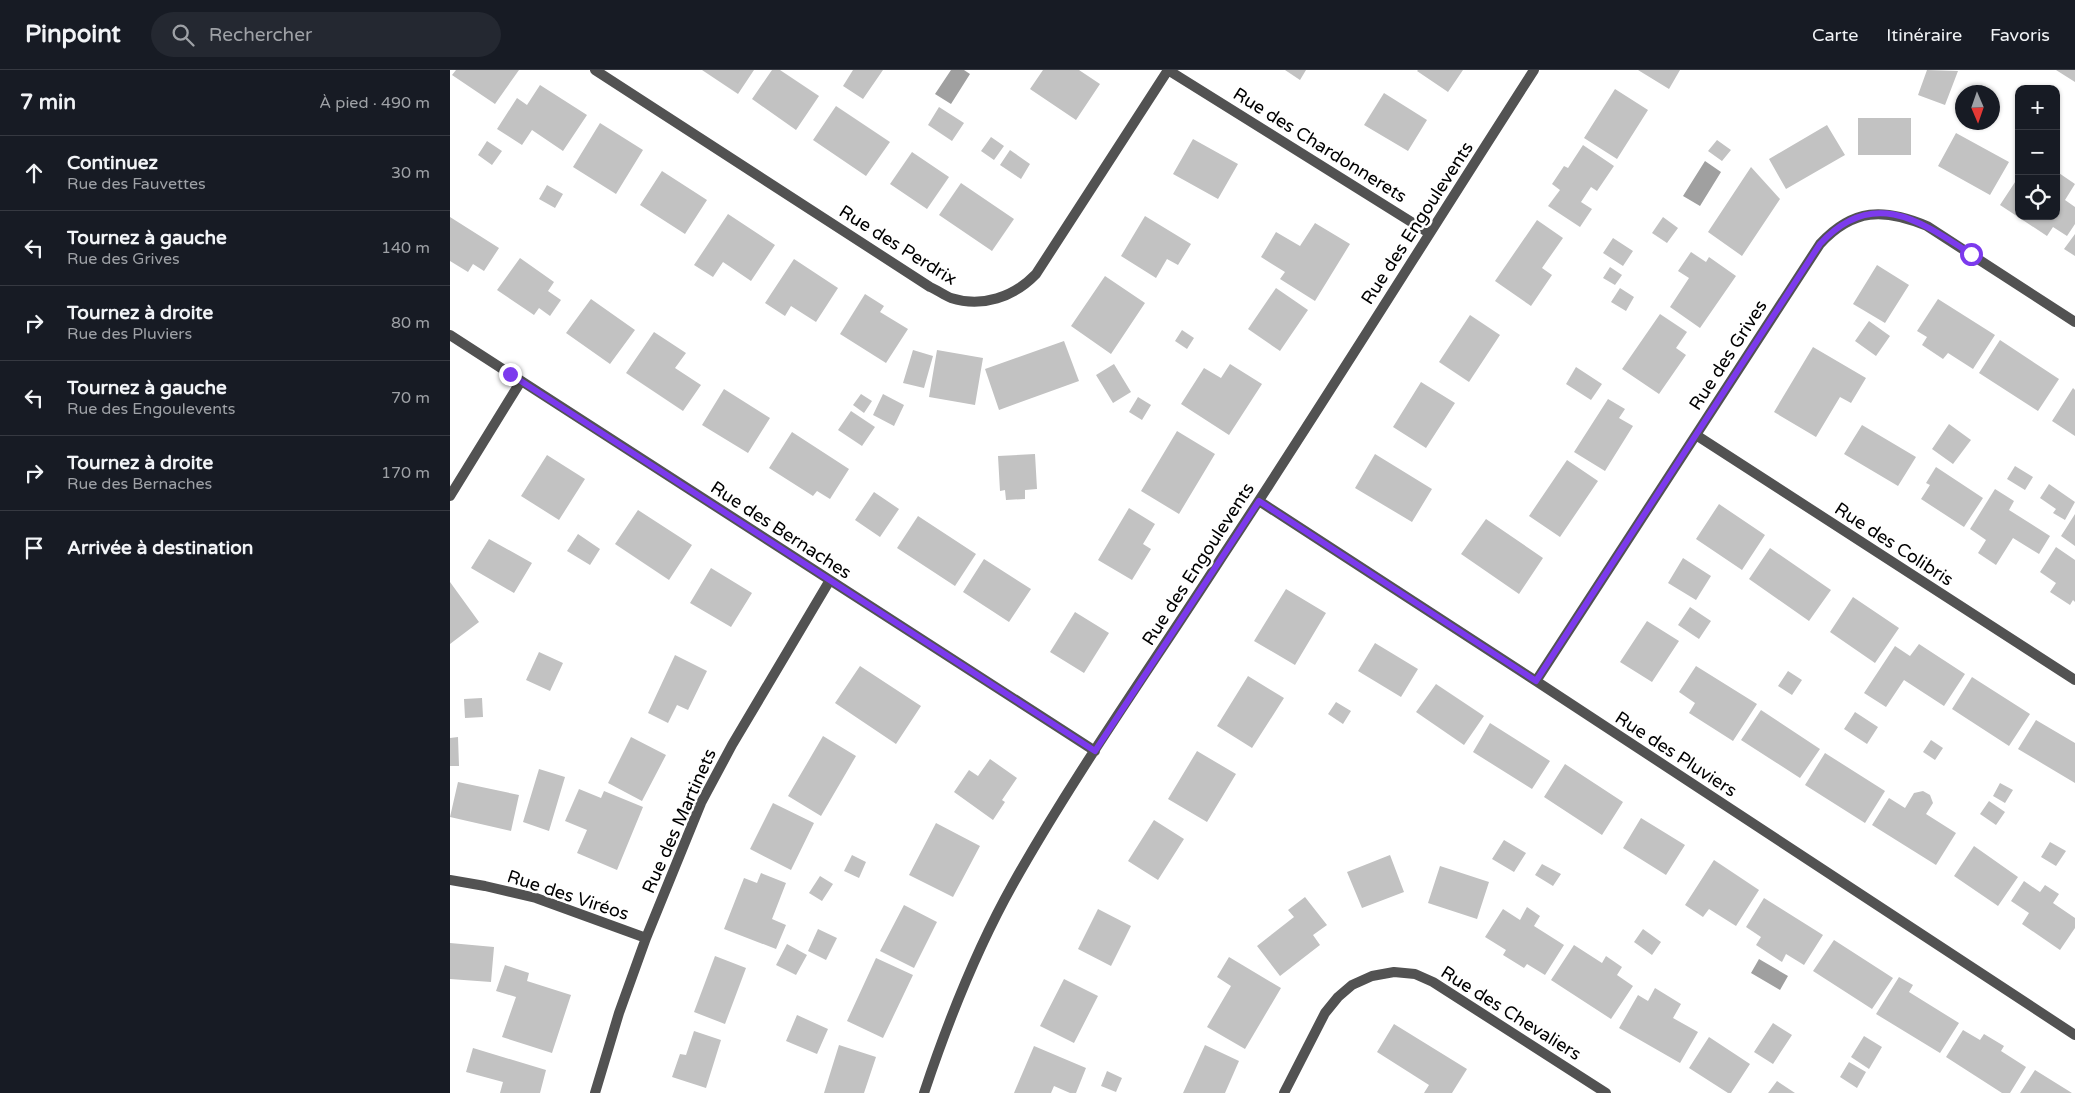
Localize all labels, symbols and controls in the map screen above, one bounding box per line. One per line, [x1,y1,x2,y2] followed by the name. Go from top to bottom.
[151,12,501,57] search box
[25,20,121,49] text: Pinpoint
[169,21,197,49] icon: search
[209,24,312,46] text: Rechercher
[1812,24,1858,46] text: Carte
[1886,24,1962,46] text: Itinéraire
[1990,24,2050,46] text: Favoris
[1229,83,1411,207] street label: Rue des Chardonnerets
[1955,85,2000,130] north arrow
[2015,85,2060,220] map controls
[2015,85,2060,130] button: +
[20,90,76,115] text: 7 min
[319,93,430,113] text: À pied · 490 m
[2015,130,2060,175] button: −
[1356,138,1478,308] street label: Rue des Engoulevents
[67,152,158,174] text: Continuez
[20,159,48,187] icon: ahead
[391,163,430,183] text: 30 m
[67,174,206,194] text: Rue des Fauvettes
[2015,175,2060,220] button: locate
[835,200,961,290] street label: Rue des Perdrix
[67,227,227,249] text: Tournez à gauche
[20,234,48,262] icon: left
[381,238,430,258] text: 140 m
[1960,243,1983,266] route start
[67,249,180,269] text: Rue des Grives
[1684,296,1772,414] street label: Rue des Grives
[67,302,213,324] text: Tournez à droite
[20,309,48,337] icon: right
[391,313,430,333] text: 80 m
[67,324,192,344] text: Rue des Pluviers
[499,363,522,386] route end
[67,377,227,399] text: Tournez à gauche
[20,384,48,412] icon: left
[391,388,430,408] text: 70 m
[67,399,235,419] text: Rue des Engoulevents
[67,452,213,474] text: Tournez à droite
[20,459,48,487] icon: right
[381,463,430,483] text: 170 m
[67,474,212,494] text: Rue des Bernaches
[706,476,856,584] street label: Rue des Bernaches
[1137,479,1259,649] street label: Rue des Engoulevents
[1831,497,1957,591] street label: Rue des Colibris
[20,534,48,562] icon: arrive
[67,537,253,559] text: Arrivée à destination
[1611,706,1741,802] street label: Rue des Pluviers
[637,745,721,897] street label: Rue des Martinets
[504,865,632,925] street label: Rue des Viréos
[1437,961,1585,1065] street label: Rue des Chevaliers

